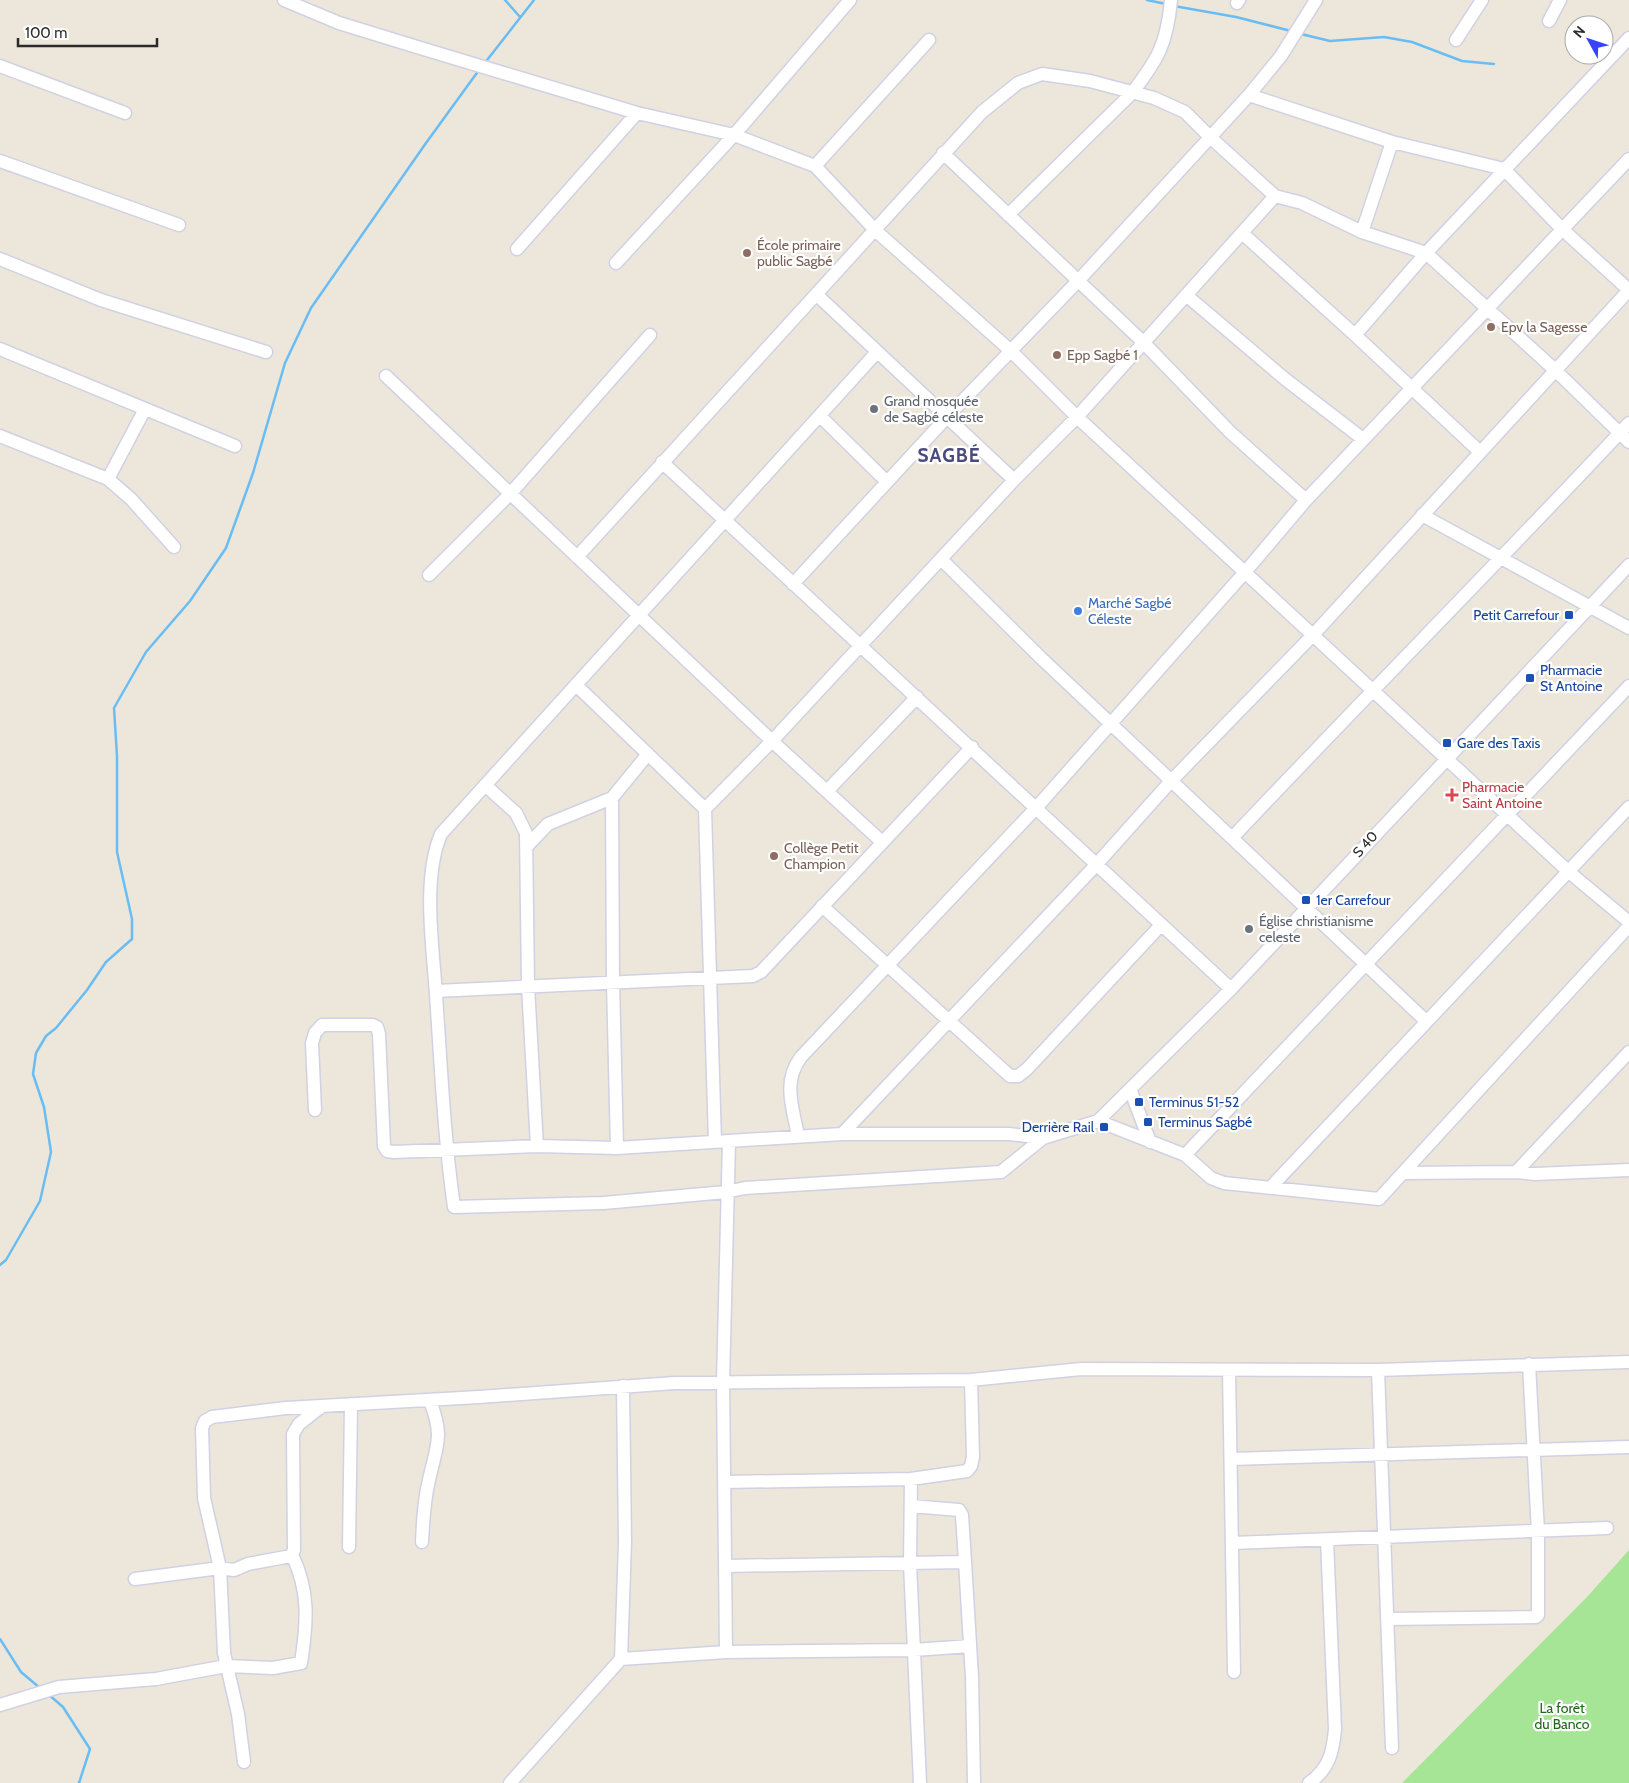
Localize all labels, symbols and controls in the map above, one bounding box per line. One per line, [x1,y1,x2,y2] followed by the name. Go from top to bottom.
[18,15,156,47] scale bar
[1564,15,1614,65] north arrow
[1569,22,1589,41] text: N
[25,24,67,42] text: 100 m
[757,236,841,270] place label: École primaire public Sagbé
[741,247,753,259] marker: École primaire public Sagbé
[1501,318,1587,336] place label: Epv la Sagesse
[1485,321,1497,333] marker: Epv la Sagesse
[1067,346,1138,364] place label: Epp Sagbé 1
[1051,349,1063,361] marker: Epp Sagbé 1
[884,392,984,426] place label: Grand mosquée de Sagbé céleste
[868,403,880,415] marker: Grand mosquée de Sagbé céleste
[918,443,981,467] district label: SAGBÉ
[1088,594,1171,628] place label: Marché Sagbé Céleste
[1072,605,1084,617] marker: Marché Sagbé Céleste
[1473,606,1560,624] place label: Petit Carrefour
[1563,609,1575,621] marker: Petit Carrefour
[1540,661,1603,695] place label: Pharmacie St Antoine
[1524,672,1536,684] marker: Pharmacie St Antoine
[1457,734,1541,752] place label: Gare des Taxis
[1441,737,1453,749] marker: Gare des Taxis
[1462,778,1542,812] place label: Pharmacie Saint Antoine
[1446,789,1458,801] marker: Pharmacie Saint Antoine
[1349,827,1382,861] street label: S 40
[784,839,859,873] place label: Collège Petit Champion
[768,850,780,862] marker: Collège Petit Champion
[1316,891,1391,909] place label: 1er Carrefour
[1300,894,1312,906] marker: 1er Carrefour
[1259,912,1373,946] place label: Église christianisme celeste
[1243,923,1255,935] marker: Église christianisme celeste
[1149,1093,1239,1111] place label: Terminus 51-52
[1133,1096,1145,1108] marker: Terminus 51-52
[1158,1113,1252,1131] place label: Terminus Sagbé
[1142,1116,1154,1128] marker: Terminus Sagbé
[1022,1118,1095,1136] place label: Derrière Rail
[1098,1121,1110,1133] marker: Derrière Rail
[1534,1699,1590,1733] park label: La forêt du Banco

